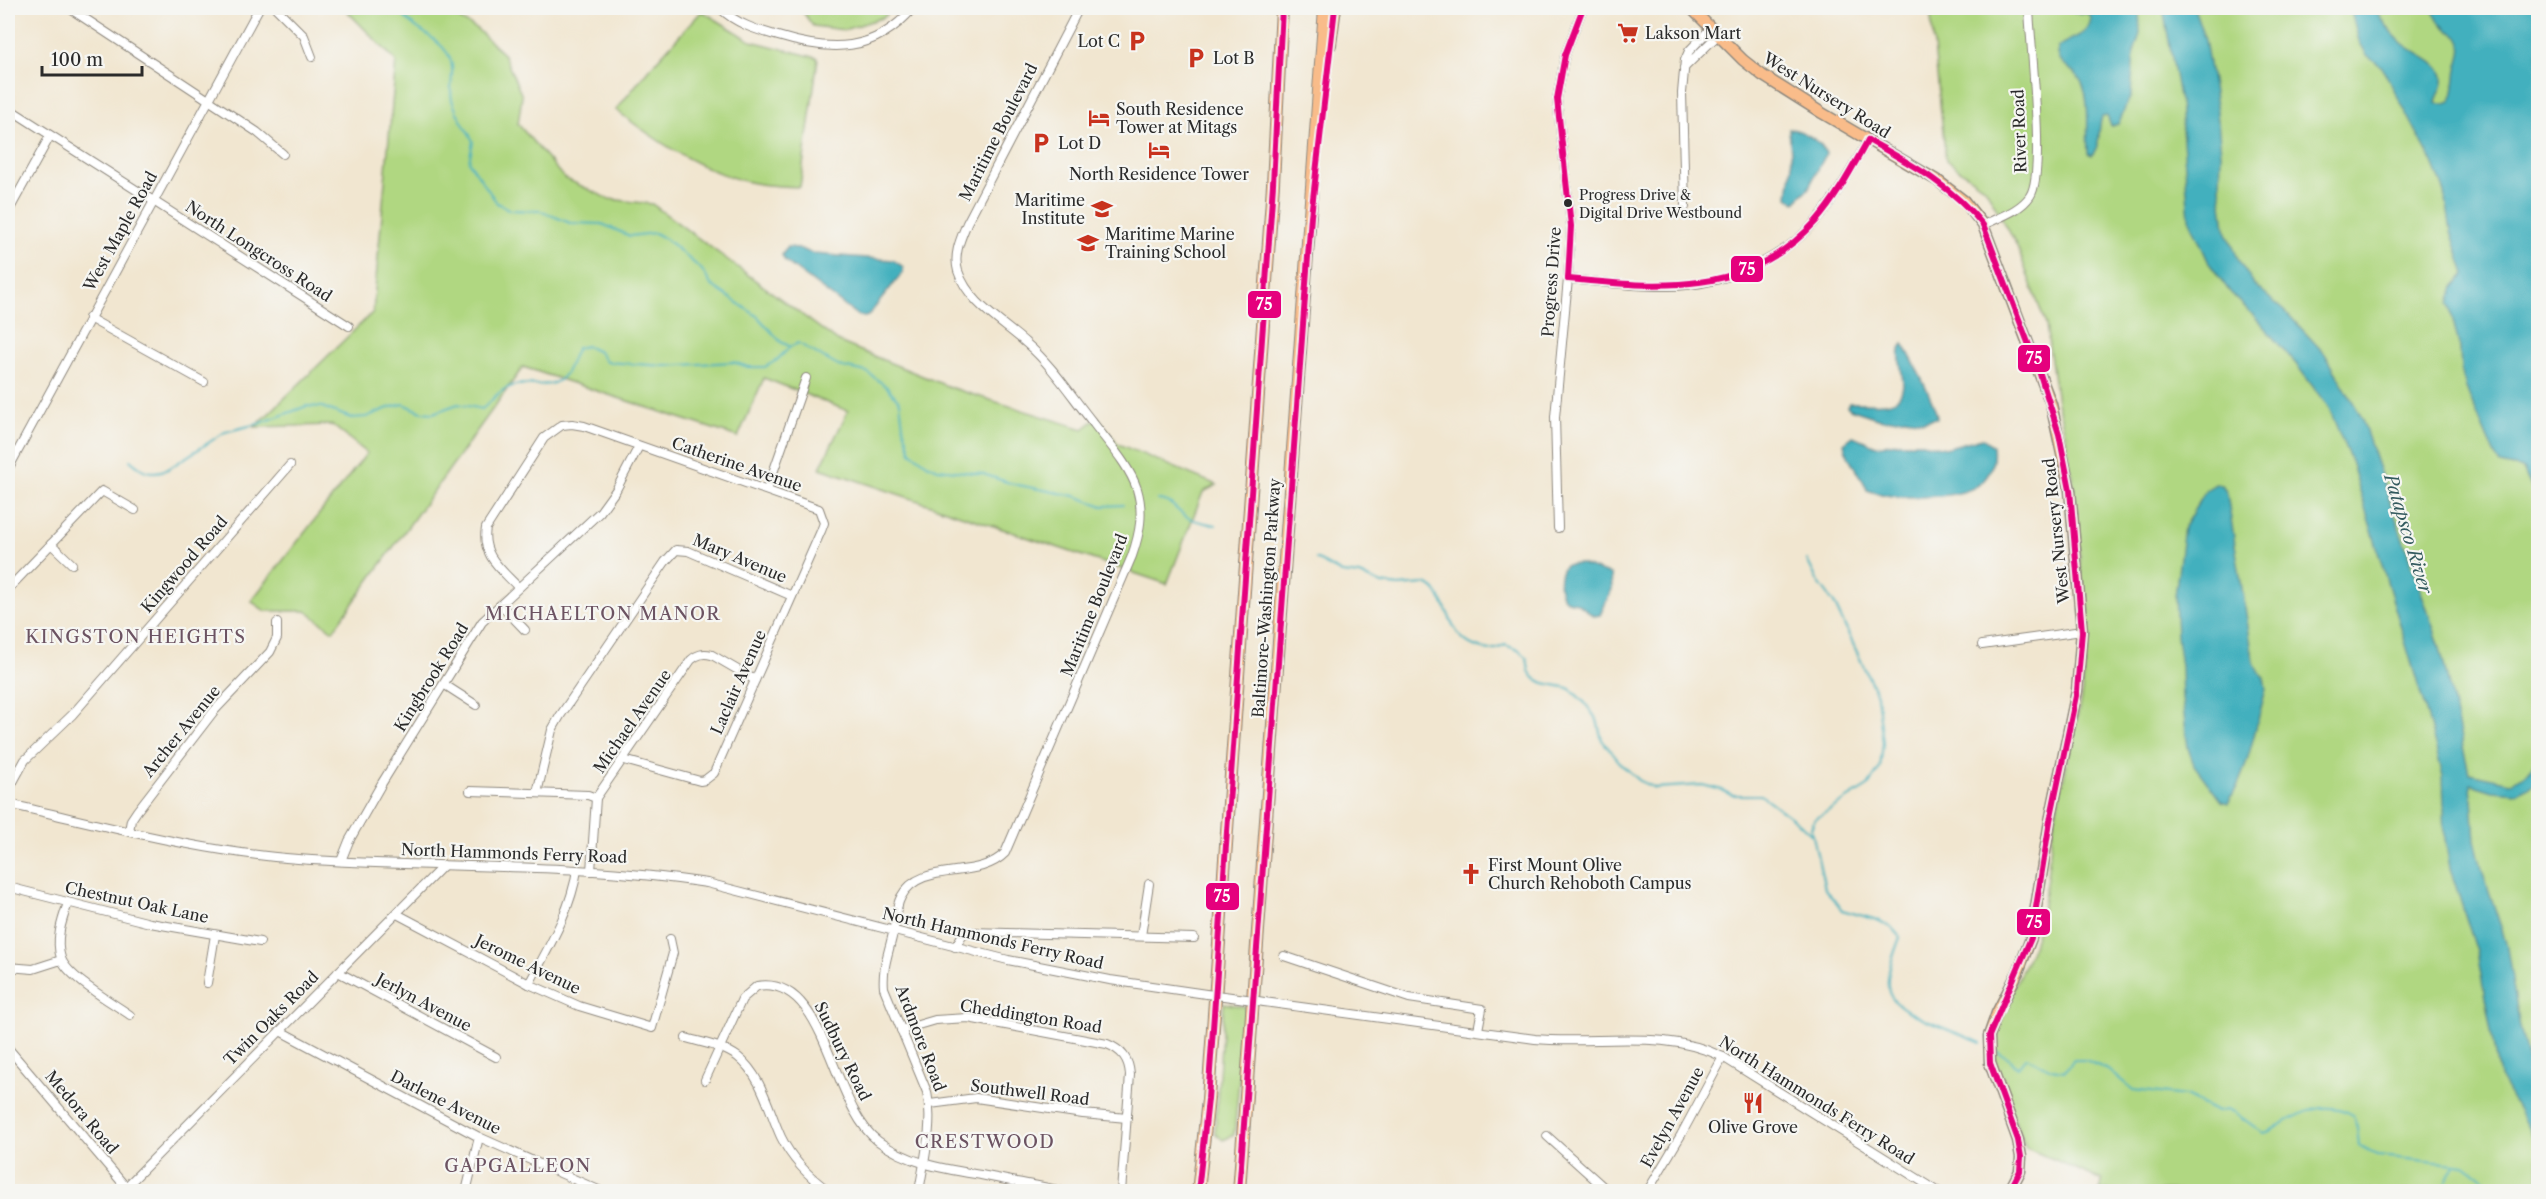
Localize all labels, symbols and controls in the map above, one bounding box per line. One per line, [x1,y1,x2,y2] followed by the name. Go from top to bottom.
[1616,21,1640,45] supermarket icon: Lakson Mart
[1645,23,1741,43] place label: Lakson Mart
[1125,29,1149,53] parking icon: Lot C
[1077,31,1120,51] place label: Lot C
[42,39,142,77] scale bar
[1184,46,1208,70] parking icon: Lot B
[1759,47,1895,142] street label: West Nursery Road
[1213,48,1254,68] place label: Lot B
[51,49,103,71] text: 100 m
[955,60,1042,204] street label: Maritime Boulevard
[2008,89,2030,173] street label: River Road
[1116,99,1244,137] place label: South Residence Tower at Mitags
[1087,106,1111,130] hotel icon: South Residence Tower at Mitags
[1029,131,1053,155] parking icon: Lot D
[1058,133,1101,153] place label: Lot D
[1147,138,1171,162] hotel icon: North Residence Tower
[1069,164,1249,184] place label: North Residence Tower
[78,167,161,295] street label: West Maple Road
[1579,186,1742,222] place label: Progress Drive & Digital Drive Westbound
[1015,190,1085,228] place label: Maritime Institute
[182,196,336,306] street label: North Longcross Road
[1090,197,1114,221] school or university icon: Maritime Institute
[1562,197,1574,209] marker: Progress Drive & Digital Drive Westbound
[1105,224,1235,262] place label: Maritime Marine Training School
[1537,226,1565,338] street label: Progress Drive
[1076,231,1100,255] school or university icon: Maritime Marine Training School
[1730,255,1764,283] line badge: 75
[1738,259,1756,279] text: 75
[1247,290,1282,319] line badge: 75
[1255,294,1273,314] text: 75
[2017,344,2051,373] line badge: 75
[2025,348,2043,368] text: 75
[669,432,805,496] street label: Catherine Avenue
[2038,457,2074,606] street label: West Nursery Road
[2379,469,2437,598] water label: Patapsco River
[1248,476,1284,719] street label: Baltimore-Washington Parkway
[136,511,232,617] street label: Kingwood Road
[690,529,790,587] street label: Mary Avenue
[1056,531,1132,679] street label: Maritime Boulevard
[485,603,721,625] district label: MICHAELTON MANOR
[390,619,473,735] street label: Kingbrook Road
[25,626,247,648] district label: KINGSTON HEIGHTS
[706,627,770,737] street label: Laclair Avenue
[589,665,675,777] street label: Michael Avenue
[137,681,224,782] street label: Archer Avenue
[401,839,628,867] street label: North Hammonds Ferry Road
[1488,855,1692,893] place label: First Mount Olive Church Rehoboth Campus
[1459,862,1483,886] church icon: First Mount Olive Church Rehoboth Campus
[63,877,211,927] street label: Chestnut Oak Lane
[1205,882,1240,911] line badge: 75
[1213,886,1231,906] text: 75
[880,903,1106,973] street label: North Hammonds Ferry Road
[2016,908,2051,936] line badge: 75
[2025,912,2043,932] text: 75
[469,928,584,998] street label: Jerome Avenue
[220,966,323,1069] street label: Twin Oaks Road
[370,967,475,1036] street label: Jerlyn Avenue
[891,981,951,1094] street label: Ardmore Road
[959,995,1104,1037] street label: Cheddington Road
[810,998,876,1104] street label: Sudbury Road
[1716,1032,1918,1169] street label: North Hammonds Ferry Road
[1636,1063,1708,1171] street label: Evelyn Avenue
[41,1066,123,1158] street label: Medora Road
[387,1066,505,1138] street label: Darlene Avenue
[969,1075,1091,1109] street label: Southwell Road
[1741,1091,1765,1115] restaurant icon: Olive Grove
[1708,1117,1798,1137] place label: Olive Grove
[915,1131,1055,1153] district label: CRESTWOOD
[444,1155,592,1177] district label: GAPGALLEON

